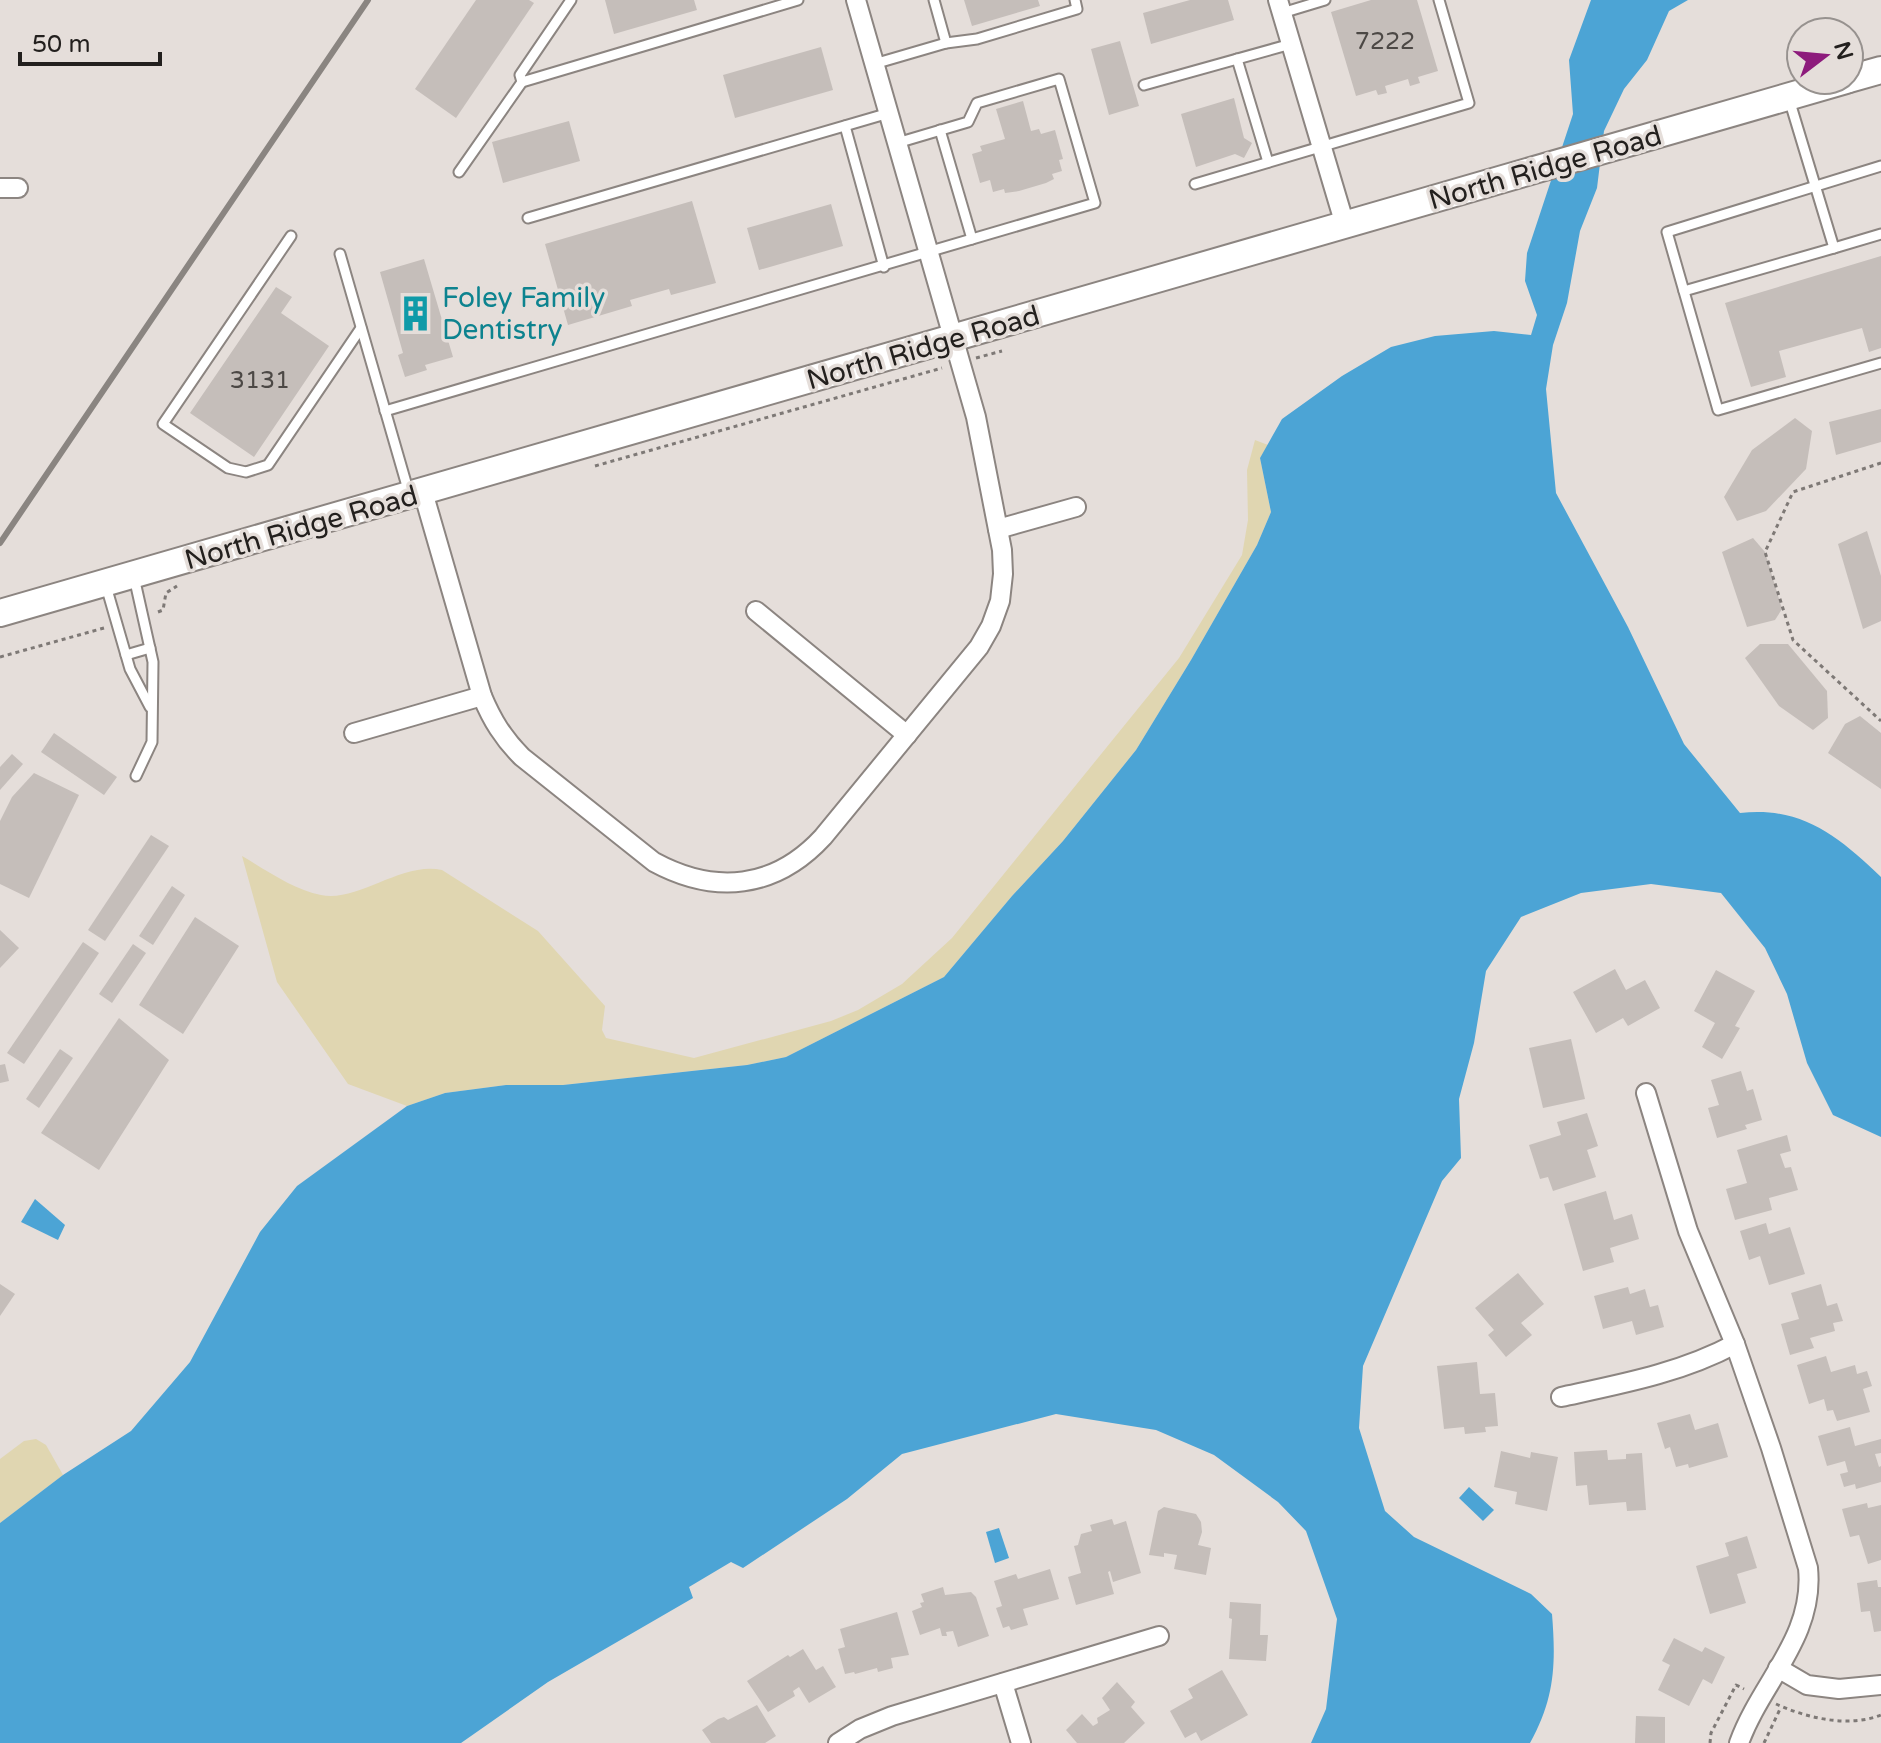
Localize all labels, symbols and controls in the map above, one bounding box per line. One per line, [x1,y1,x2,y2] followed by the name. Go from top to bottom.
[20,16,160,66] scale bar
[1785,16,1865,96] north arrow
[1355,27,1415,56] house number: 7222
[32,30,90,59] text: 50 m
[1828,39,1858,63] text: N
[1425,118,1666,217] street label: North Ridge Road
[442,281,605,347] place label: Foley Family Dentistry
[397,294,435,332] building icon: Foley Family Dentistry
[803,298,1044,397] street label: North Ridge Road
[230,366,290,395] house number: 3131
[181,478,422,577] street label: North Ridge Road

